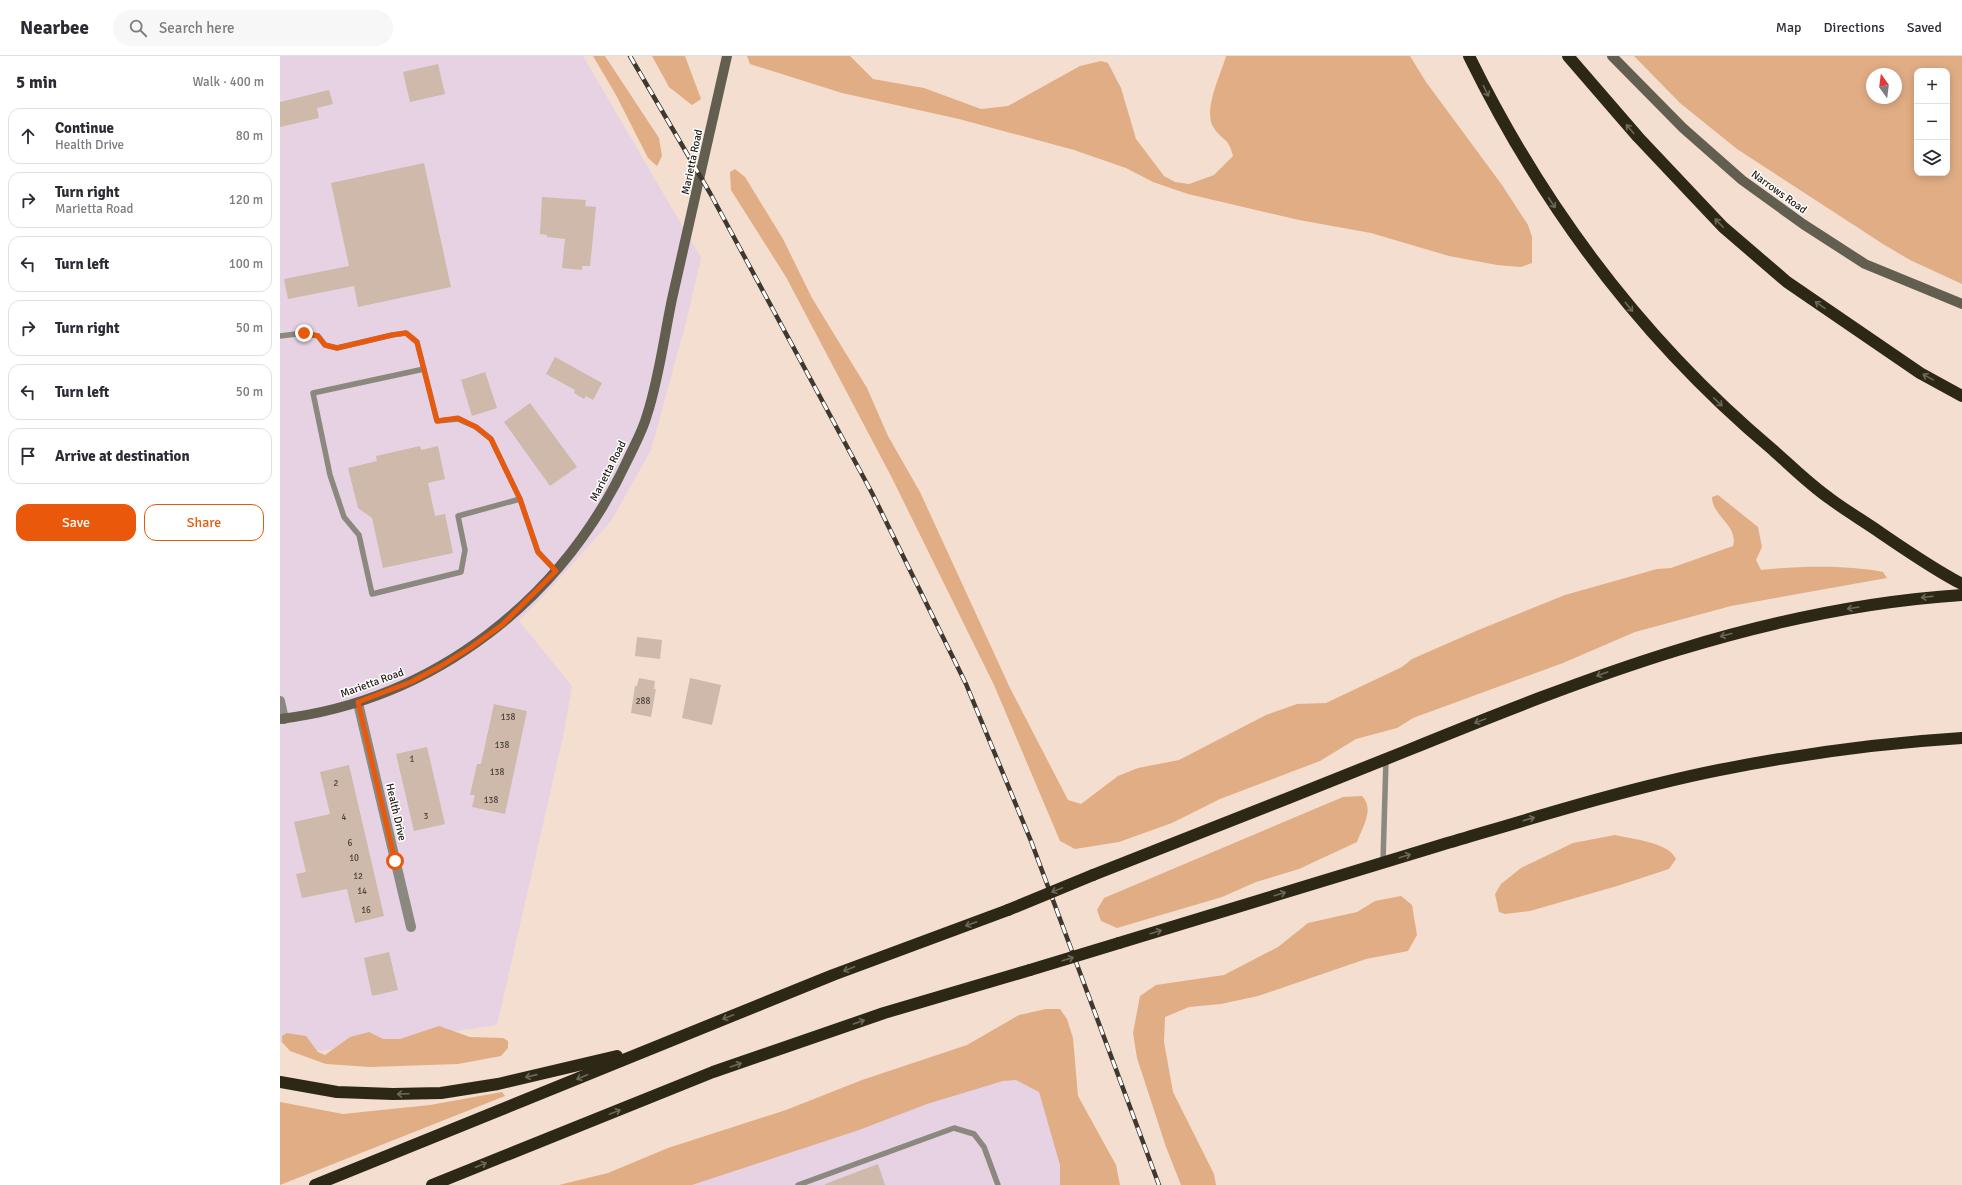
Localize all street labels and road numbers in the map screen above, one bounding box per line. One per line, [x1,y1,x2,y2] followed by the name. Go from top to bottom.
[679,128,705,196] street label: Marietta Road
[1749,168,1809,217] street label: Narrows Road
[587,438,629,504] street label: Marietta Road
[339,665,406,700] street label: Marietta Road
[383,782,409,842] street label: Health Drive

